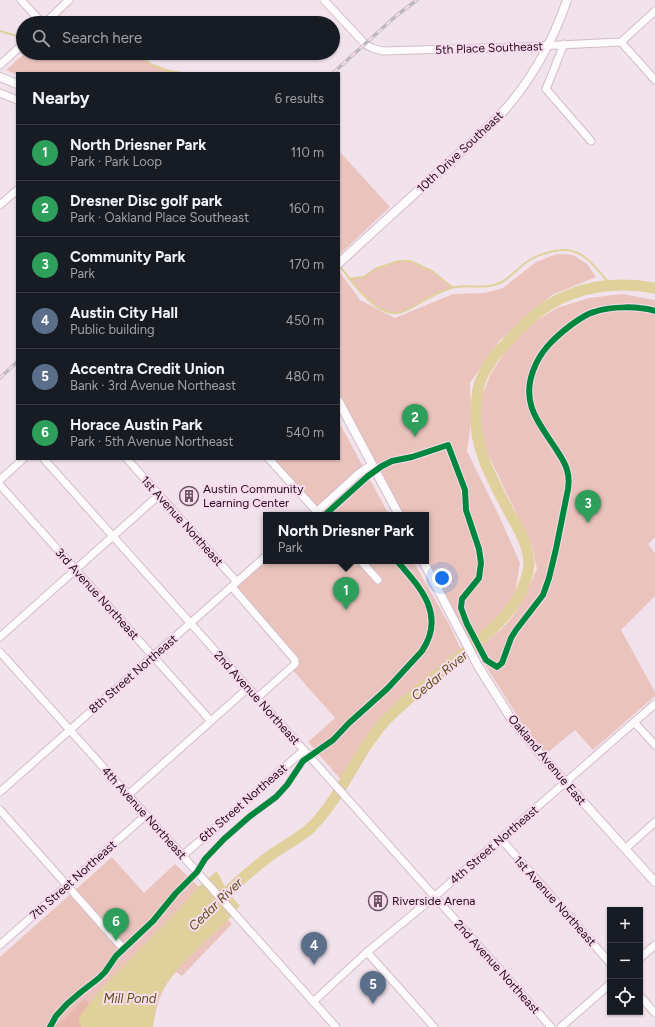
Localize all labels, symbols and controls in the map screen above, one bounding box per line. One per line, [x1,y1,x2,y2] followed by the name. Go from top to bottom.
[16,16,340,60] search box
[30,27,52,49] icon: search
[62,29,142,47] text: Search here
[435,39,544,57] street label: 5th Place Southeast
[32,88,90,108] text: Nearby
[275,91,324,106] text: 6 results
[414,108,506,196] street label: 10th Drive Southeast
[70,136,206,154] text: North Driesner Park
[42,145,48,160] text: 1
[291,145,324,160] text: 110 m
[70,154,162,169] text: Park · Park Loop
[70,192,222,210] text: Dresner Disc golf park
[41,201,49,216] text: 2
[289,201,324,216] text: 160 m
[70,210,249,225] text: Park · Oakland Place Southeast
[70,248,186,266] text: Community Park
[41,257,49,272] text: 3
[289,257,324,272] text: 170 m
[70,266,95,281] text: Park
[70,304,178,322] text: Austin City Hall
[41,313,49,328] text: 4
[286,313,324,328] text: 450 m
[70,322,155,337] text: Public building
[70,360,225,378] text: Accentra Credit Union
[41,369,49,384] text: 5
[285,369,324,384] text: 480 m
[70,378,236,393] text: Bank · 3rd Avenue Northeast
[402,404,428,437] pin: 2
[70,416,203,434] text: Horace Austin Park
[41,425,49,440] text: 6
[286,425,324,440] text: 540 m
[70,434,233,449] text: Park · 5th Avenue Northeast
[138,473,226,569] street label: 1st Avenue Northeast
[203,482,304,510] place label: Austin Community Learning Center
[178,485,200,507] building icon: Austin Community Learning Center
[575,490,601,523] pin: 3
[263,512,429,564] popup
[278,522,414,540] text: North Driesner Park
[278,540,303,555] text: Park
[52,545,142,643] street label: 3rd Avenue Northeast
[432,568,452,588] your location
[333,577,359,610] pin: 1
[86,632,180,716] street label: 8th Street Northeast
[408,647,471,703] water label: Cedar River
[211,648,303,748] street label: 2nd Avenue Northeast
[505,712,589,808] street label: Oakland Avenue East
[196,761,290,845] street label: 6th Street Northeast
[99,764,190,862] street label: 4th Avenue Northeast
[447,802,541,887] street label: 4th Street Northeast
[27,837,119,923] street label: 7th Street Northeast
[511,853,599,949] street label: 1st Avenue Northeast
[185,875,246,934] water label: Cedar River
[367,890,389,912] building icon: Riverside Arena
[392,894,475,908] place label: Riverside Arena
[607,907,643,1015] map controls
[607,907,643,943] button: +
[103,908,129,941] pin: 6
[451,917,543,1017] street label: 2nd Avenue Northeast
[301,932,327,965] pin: 4
[607,943,643,979] button: −
[360,971,386,1004] pin: 5
[607,979,643,1015] button: locate
[104,991,157,1006] water label: Mill Pond

